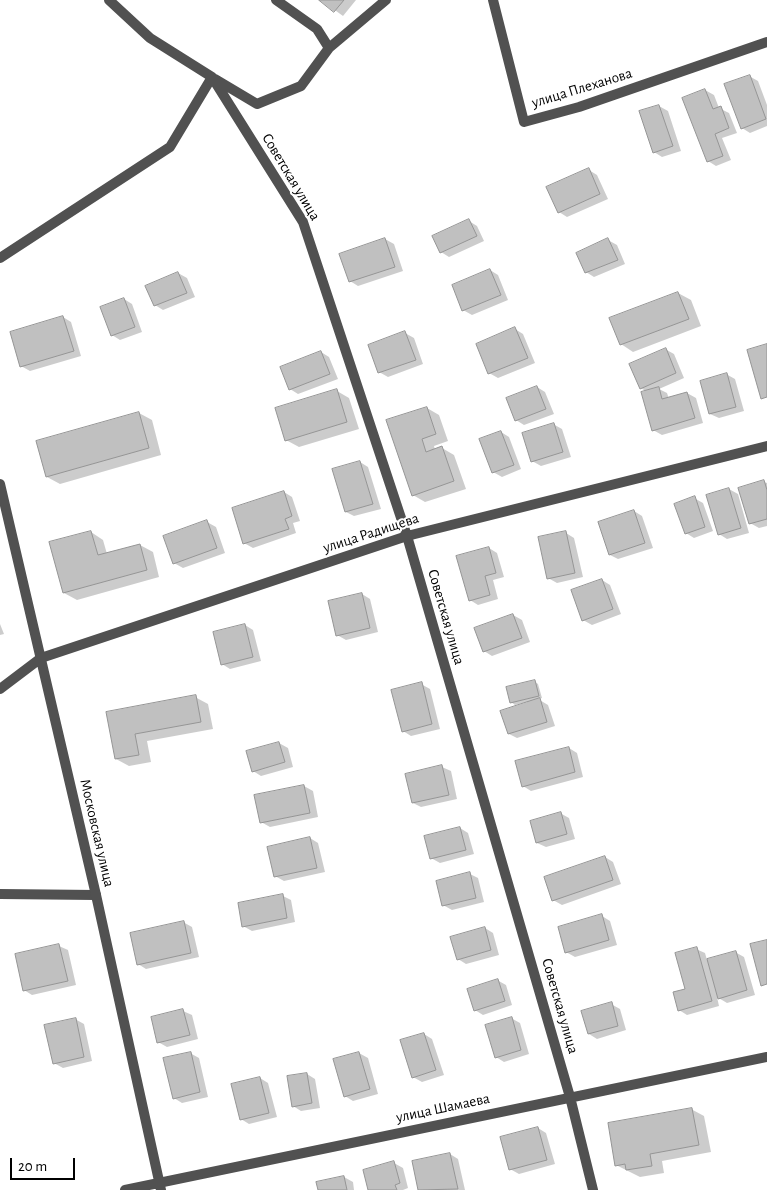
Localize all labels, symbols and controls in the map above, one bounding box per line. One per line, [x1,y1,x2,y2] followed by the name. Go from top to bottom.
[530,64,634,112] street label: улица Плеханова
[258,130,324,224] street label: Советская улица
[321,509,421,557] street label: улица Радищева
[424,567,468,667] street label: Советская улица
[76,777,118,889] street label: Московская улица
[538,956,582,1056] street label: Советская улица
[395,1089,491,1127] street label: улица Шамаева
[12,1148,78,1180] scale bar
[18,1159,47,1174] text: 20 m

